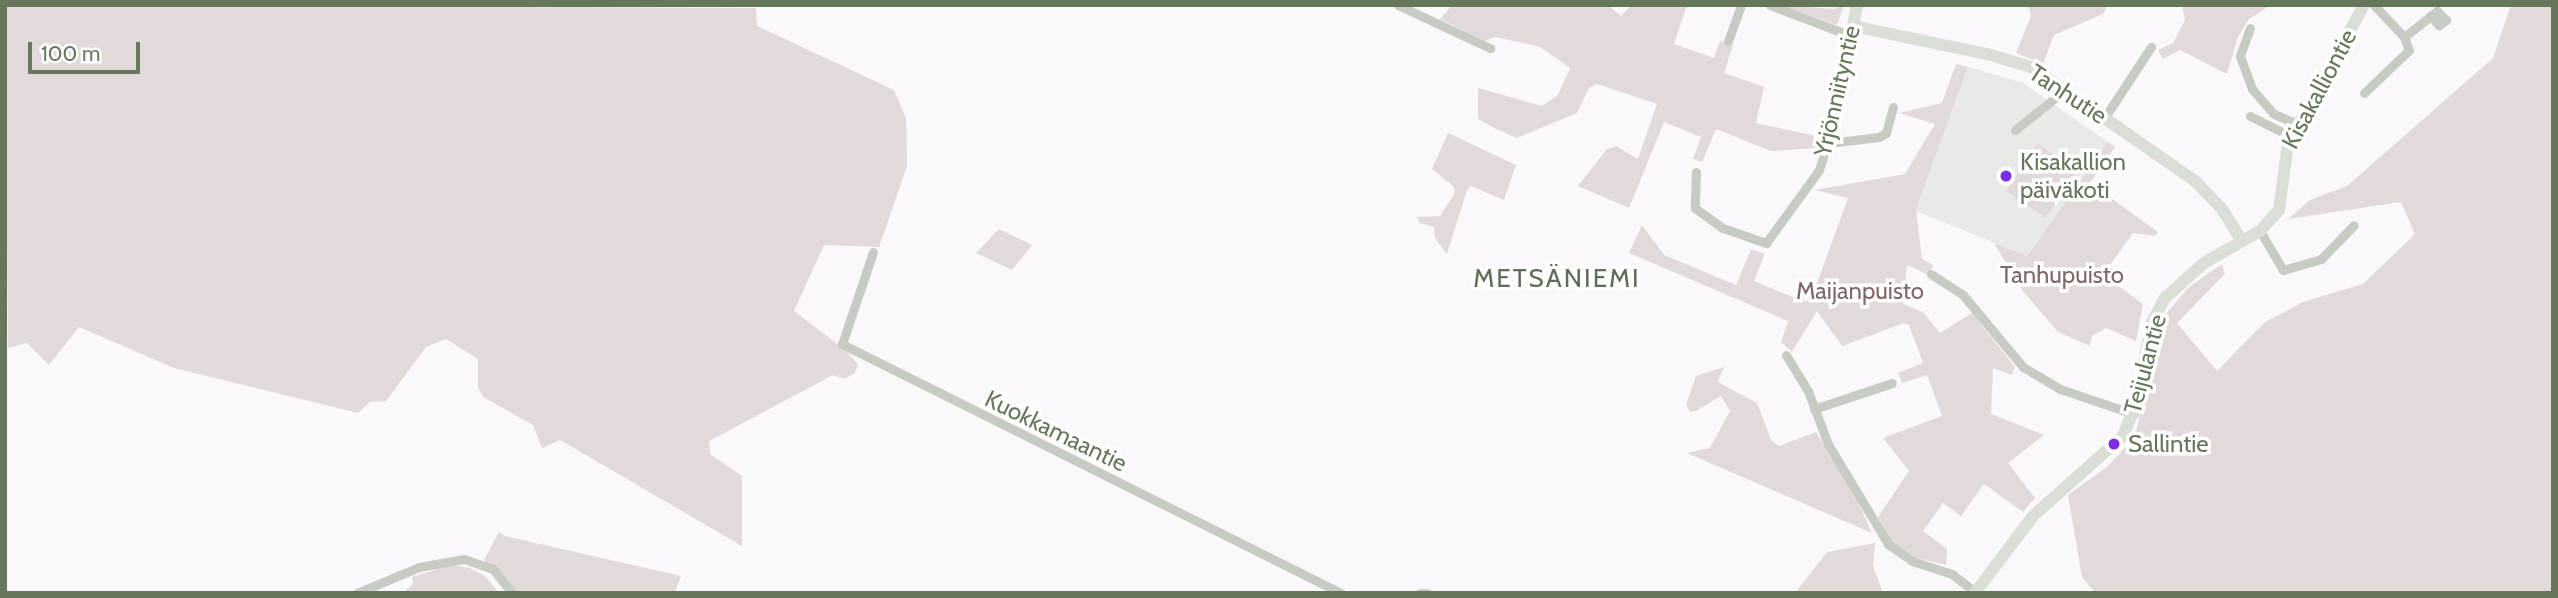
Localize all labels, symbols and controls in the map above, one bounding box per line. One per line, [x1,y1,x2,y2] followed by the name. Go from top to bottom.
[1808,23,1866,159] street label: Yrjönniityntie
[2275,24,2363,154] street label: Kisakalliontie
[32,28,144,72] scale bar
[41,41,100,66] text: 100 m
[2024,58,2112,130] street label: Tanhutie
[2020,148,2126,204] place label: Kisakallion päiväkoti
[1998,168,2014,184] marker: Kisakallion päiväkoti
[2000,261,2124,289] park label: Tanhupuisto
[1475,263,1639,295] district label: METSÄNIEMI
[1796,277,1924,305] park label: Maijanpuisto
[2118,311,2172,417] street label: Teijulantie
[980,384,1132,478] street label: Kuokkamaantie
[2128,430,2209,458] place label: Sallintie
[2106,436,2122,452] marker: Sallintie

